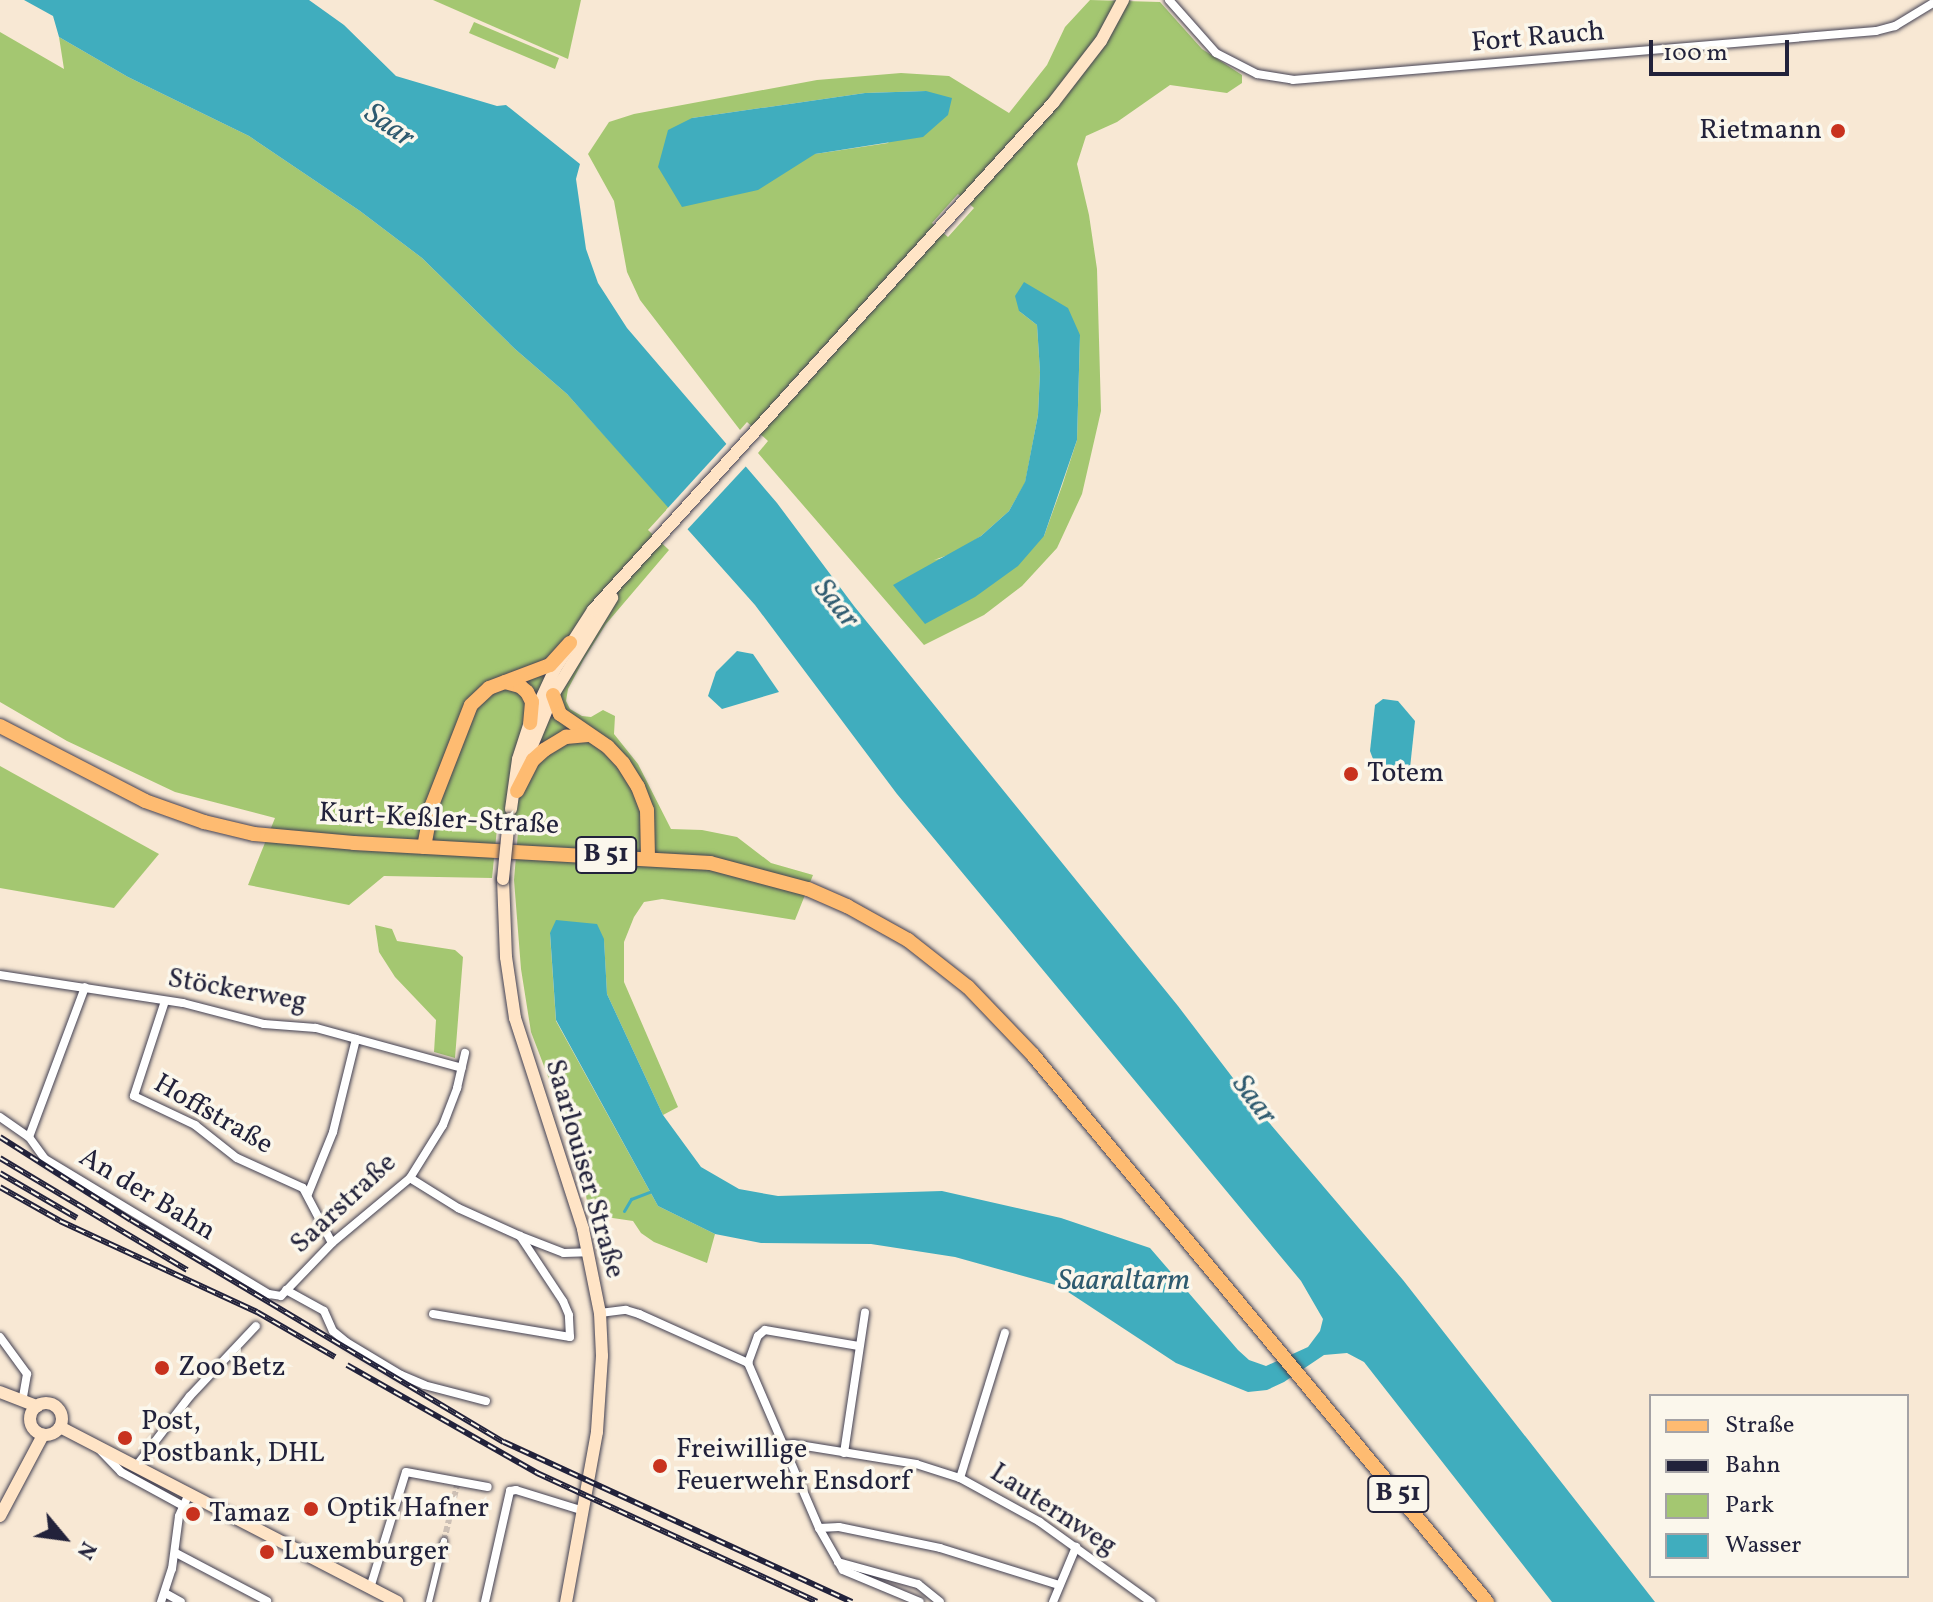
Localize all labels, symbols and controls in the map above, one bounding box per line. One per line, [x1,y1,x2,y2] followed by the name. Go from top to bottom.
[1470,15,1606,61] street label: Fort Rauch
[1653,24,1793,74] scale bar
[1663,37,1728,71] text: 100 m
[357,96,421,156] water label: Saar
[1699,114,1822,148] place label: Rietmann
[1829,122,1847,140] marker: Rietmann
[805,572,867,636] water label: Saar
[1367,757,1444,791] place label: Totem
[1342,765,1360,783] marker: Totem
[318,797,560,843] street label: Kurt-Keßler-Straße
[574,833,638,877] road number: B 51
[165,962,309,1020] street label: Stöckerweg
[537,1056,631,1282] street label: Saarlouiser Straße
[147,1067,279,1163] street label: Hoffstraße
[1224,1068,1284,1132] water label: Saar
[73,1141,221,1249] street label: An der Bahn
[284,1147,404,1261] street label: Saarstraße
[1058,1263,1190,1299] water label: Saaraltarm
[178,1351,286,1385] place label: Zoo Betz
[153,1359,171,1377] marker: Zoo Betz
[1649,1394,1909,1578] legend
[141,1405,325,1471] place label: Post, Postbank, DHL
[1725,1409,1794,1443] text: Straße
[116,1429,134,1447] marker: Post, Postbank, DHL
[676,1433,911,1499] place label: Freiwillige Feuerwehr Ensdorf
[1725,1449,1781,1483] text: Bahn
[651,1457,669,1475] marker: Freiwillige Feuerwehr Ensdorf
[983,1457,1123,1563] street label: Lauternweg
[1366,1472,1430,1516] road number: B 51
[1725,1489,1774,1523] text: Park
[327,1492,489,1526] place label: Optik Hafner
[209,1497,290,1531] place label: Tamaz
[24,1498,104,1578] north arrow
[302,1500,320,1518] marker: Optik Hafner
[184,1505,202,1523] marker: Tamaz
[1725,1529,1801,1563] text: Wasser
[68,1535,103,1564] text: N
[283,1535,449,1569] place label: Luxemburger
[258,1543,276,1561] marker: Luxemburger

